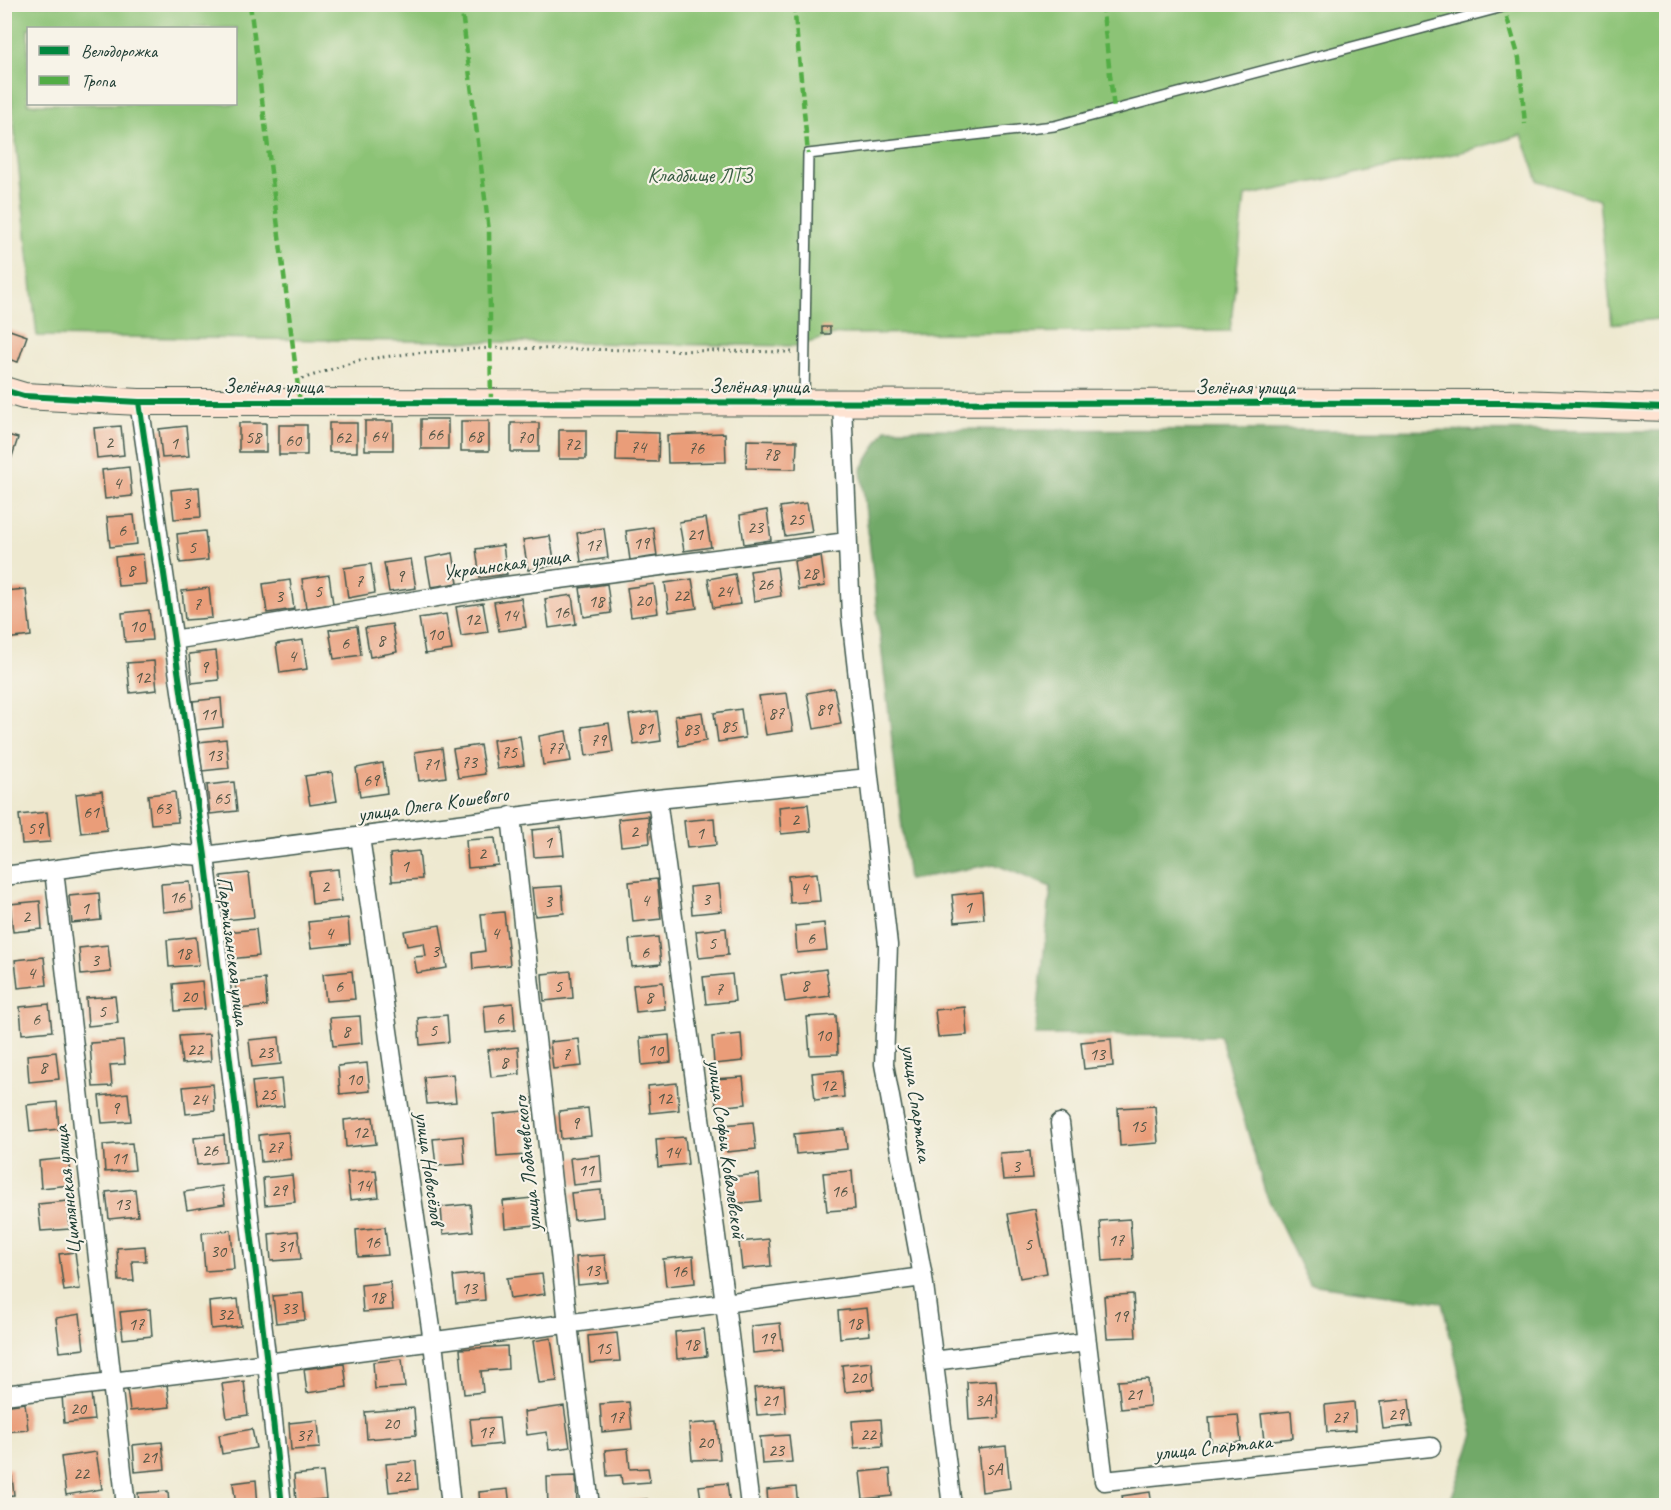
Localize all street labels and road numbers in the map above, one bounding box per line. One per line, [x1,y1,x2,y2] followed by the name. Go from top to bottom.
[223,373,324,399] street label: Зелёная улица
[709,373,810,399] street label: Зелёная улица
[1195,374,1296,400] street label: Зелёная улица
[441,542,573,586] street label: Украинская улица
[354,780,512,828] street label: улица Олега Кошевого
[211,875,255,1028] street label: Партизанская улица
[896,1041,938,1166] street label: улица Спартака
[701,1056,753,1242] street label: улица Софьи Ковалевской
[507,1092,547,1235] street label: улица Лобачевского
[409,1108,451,1230] street label: улица Новосёлов
[47,1122,87,1256] street label: Цимлянская улица
[1151,1428,1275,1466] street label: улица Спартака

